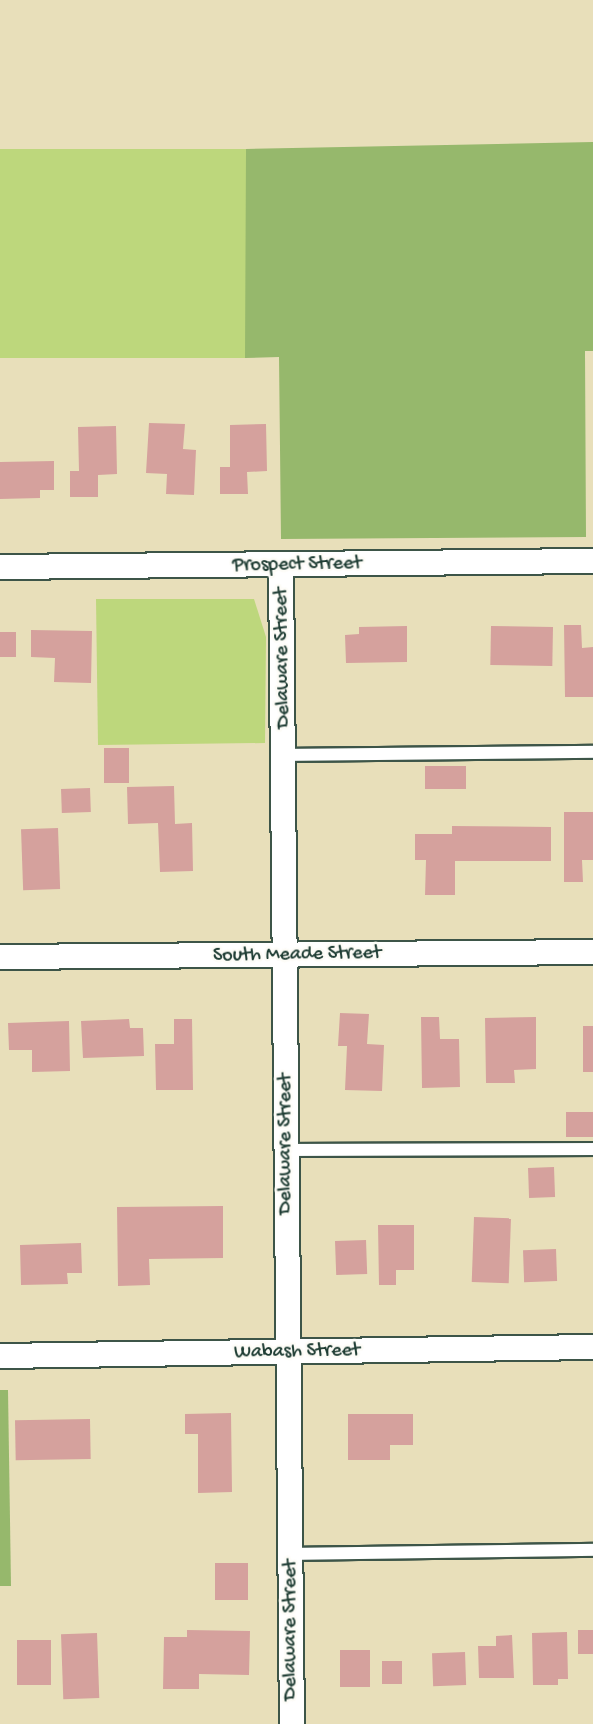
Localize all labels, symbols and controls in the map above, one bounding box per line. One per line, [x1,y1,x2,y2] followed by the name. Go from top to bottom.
[232,552,362,578] street label: Prospect Street
[270,587,296,729] street label: Delaware Street
[213,942,381,968] street label: South Meade Street
[274,1074,298,1214] street label: Delaware Street
[234,1339,360,1365] street label: Wabash Street
[279,1560,303,1700] street label: Delaware Street

